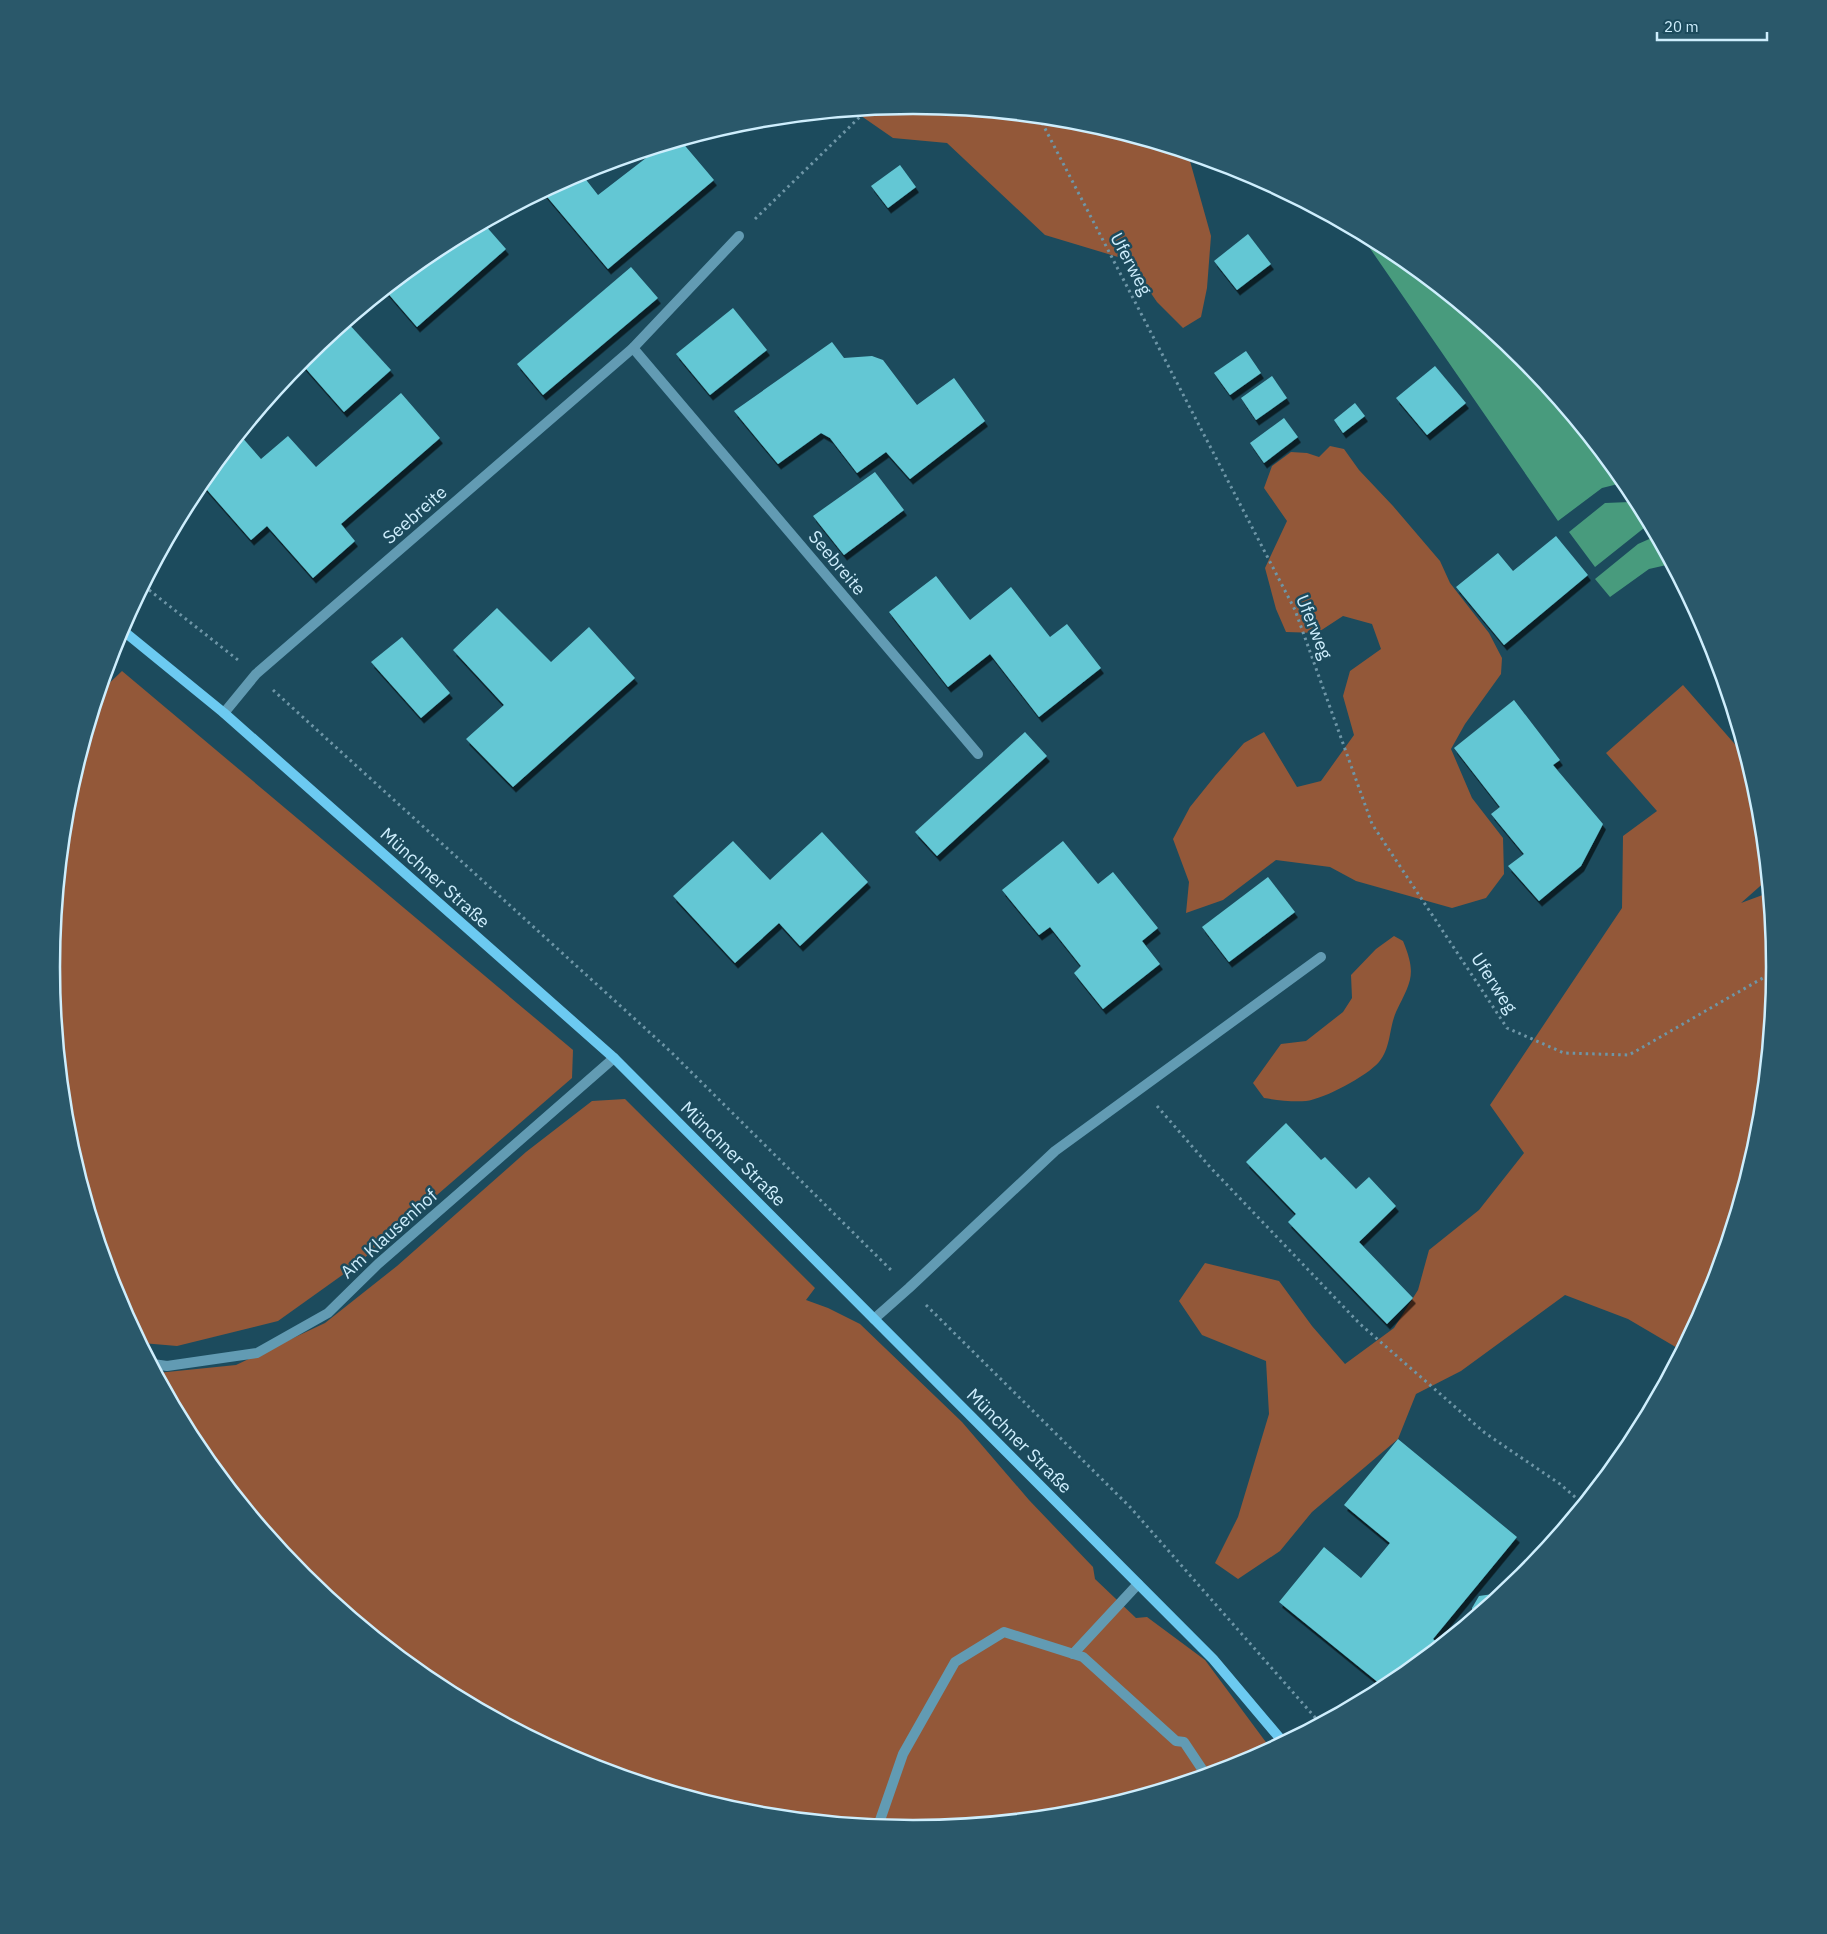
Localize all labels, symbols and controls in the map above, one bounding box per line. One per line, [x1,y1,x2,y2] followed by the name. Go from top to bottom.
[1657,10,1767,42] scale bar
[1664,17,1699,36] text: 20 m
[1105,228,1158,299] street label: Uferweg
[378,480,452,549] street label: Seebreite
[804,526,871,600] street label: Seebreite
[1291,591,1338,663] street label: Uferweg
[376,822,495,933] street label: Münchner Straße
[1466,948,1523,1018] street label: Uferweg
[676,1096,791,1211] street label: Münchner Straße
[335,1184,442,1283] street label: Am Klausenhof
[962,1383,1077,1498] street label: Münchner Straße

